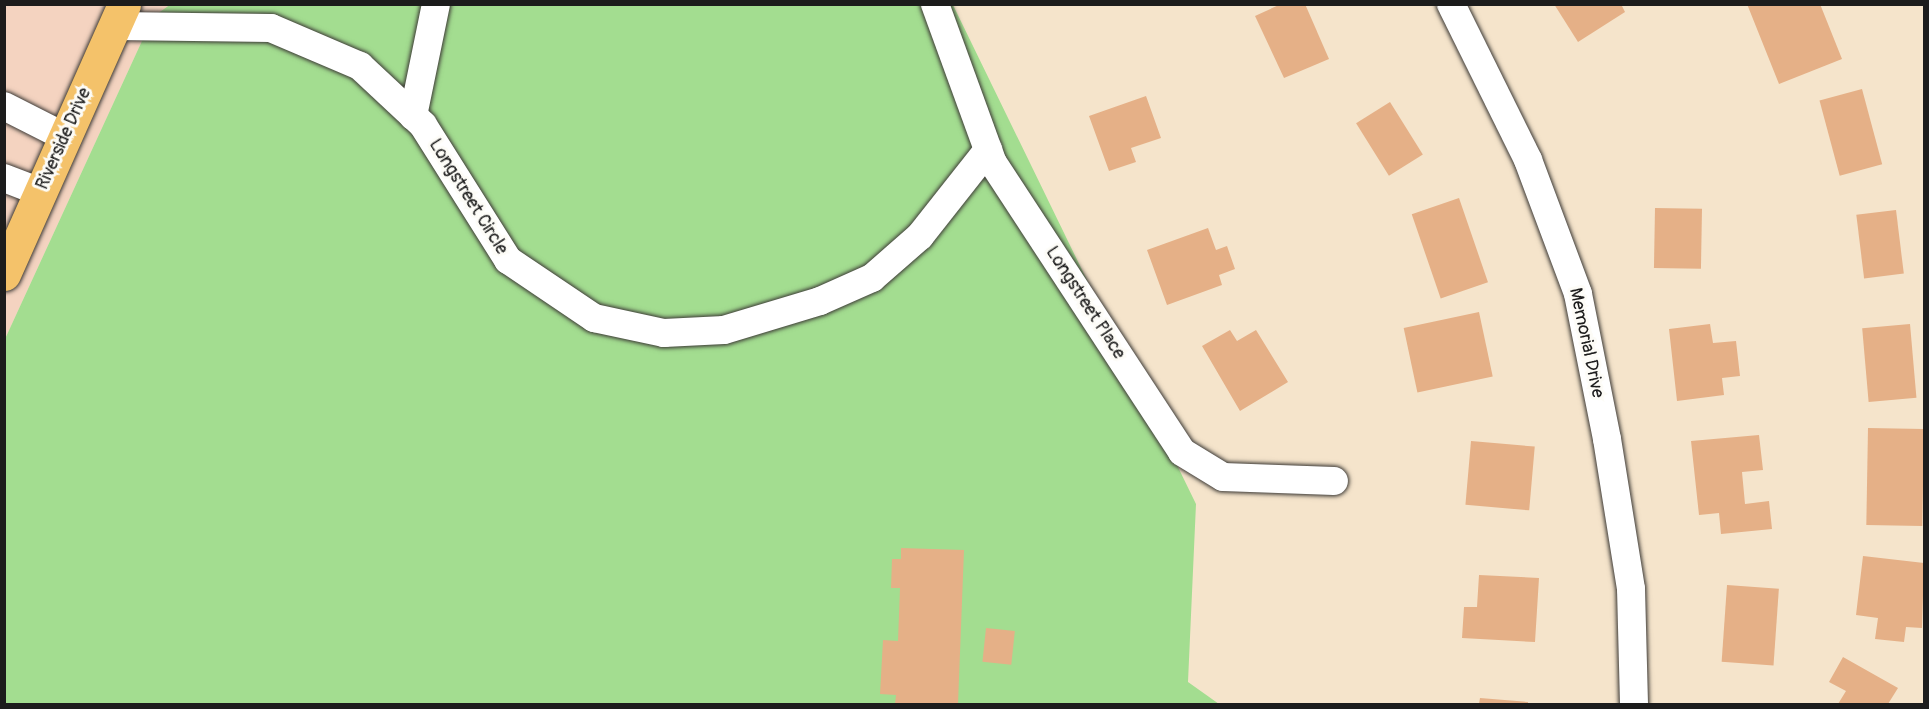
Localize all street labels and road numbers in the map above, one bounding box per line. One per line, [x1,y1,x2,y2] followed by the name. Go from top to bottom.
[32,85,96,193] street label: Riverside Drive
[424,135,512,259] street label: Longstreet Circle
[1041,243,1129,363] street label: Longstreet Place
[1564,286,1608,400] street label: Memorial Drive

